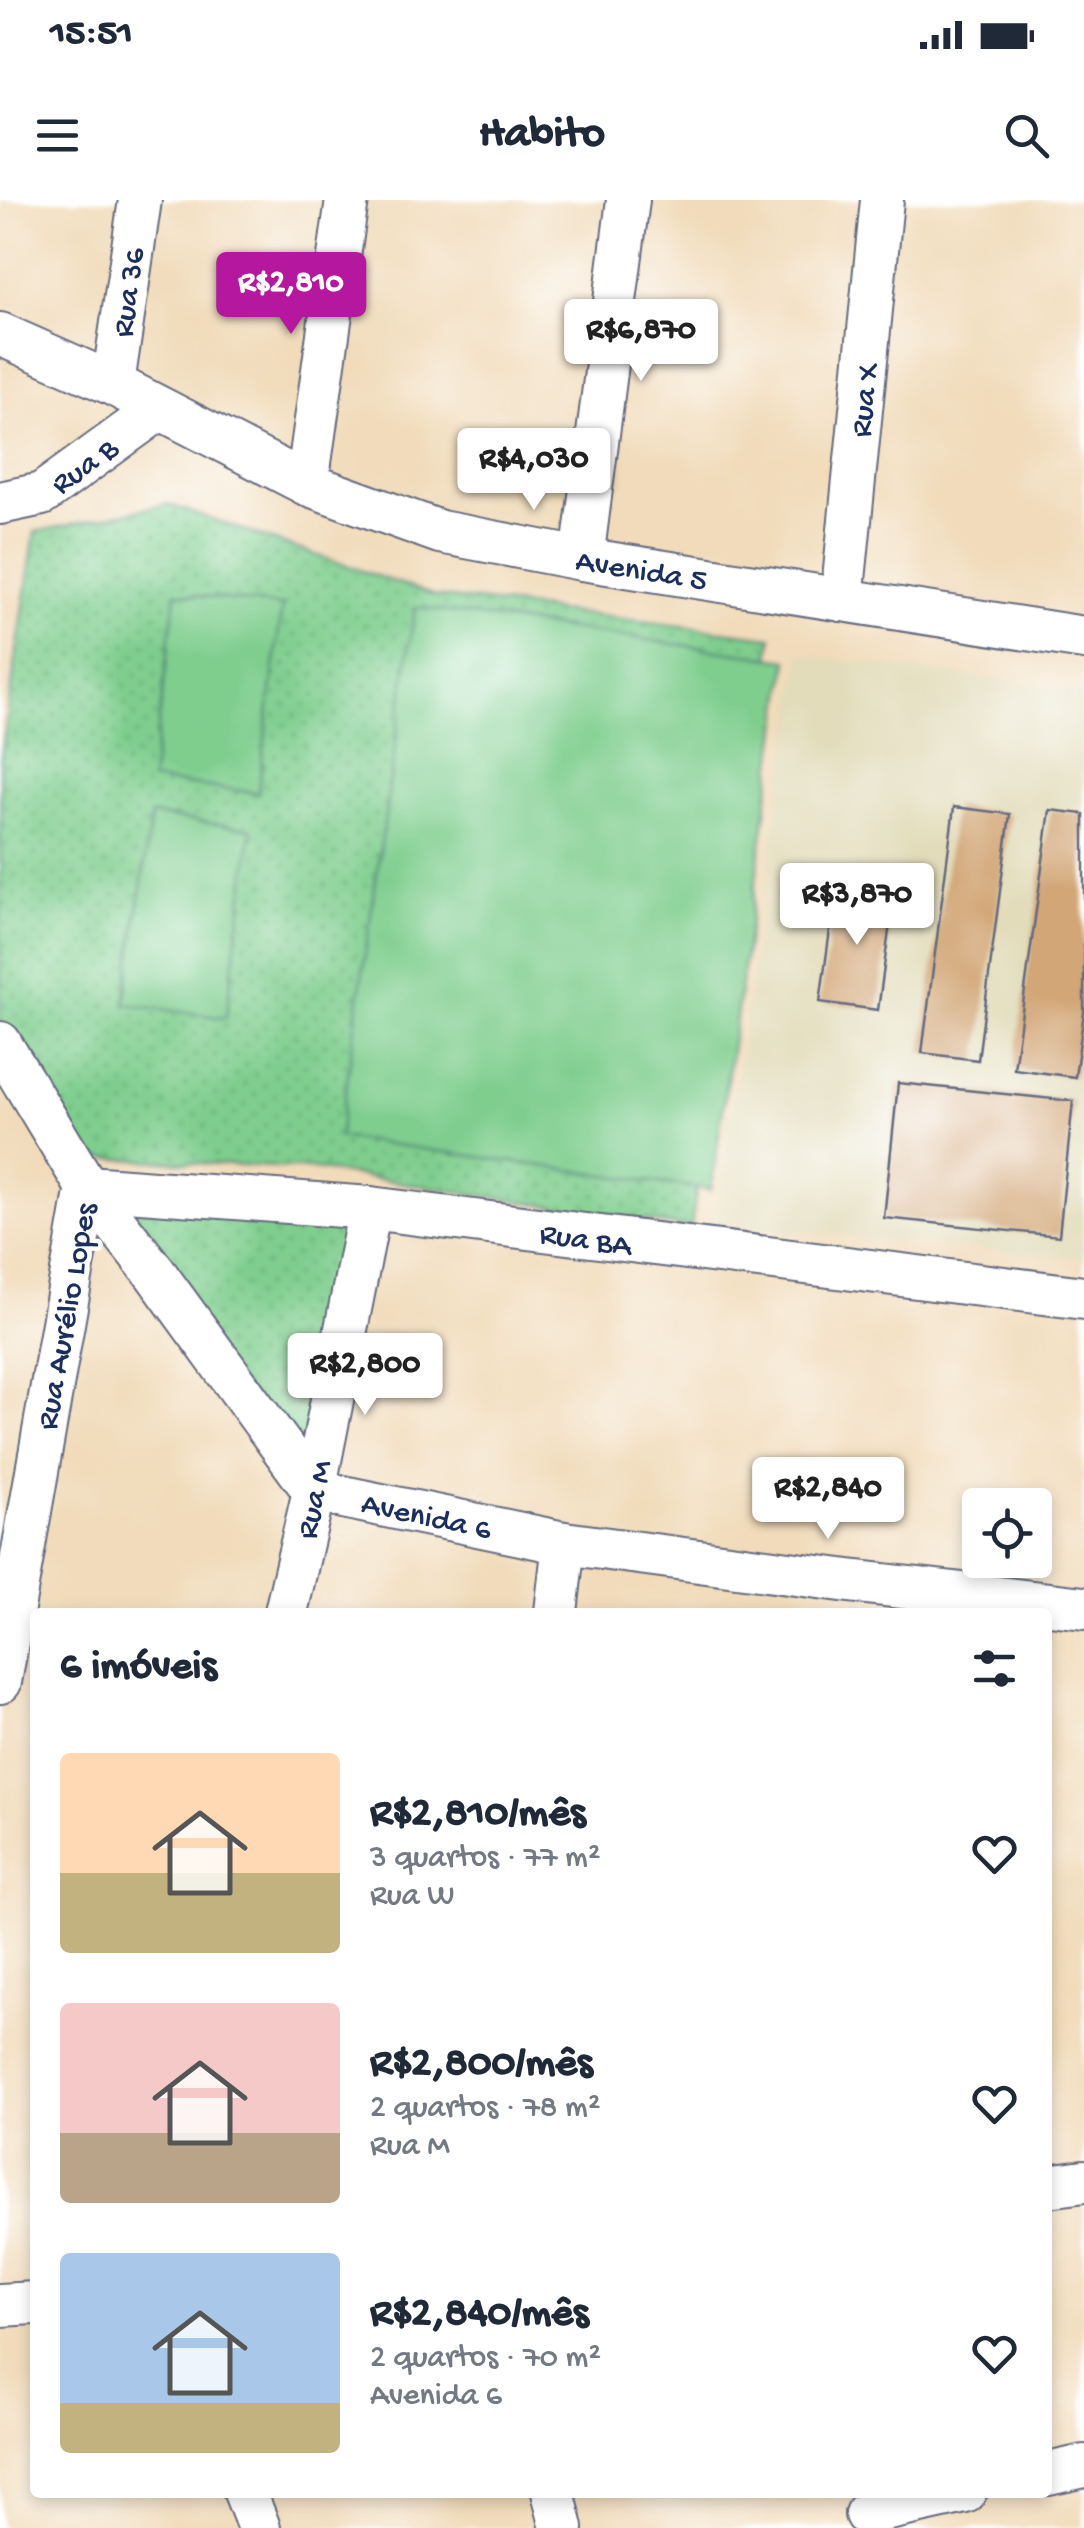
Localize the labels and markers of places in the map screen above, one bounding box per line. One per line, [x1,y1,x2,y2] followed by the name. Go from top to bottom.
[199,252,383,337] pin: R$2,810
[549,299,733,384] pin: R$6,870
[442,428,626,513] pin: R$4,030
[765,863,949,948] pin: R$3,870
[273,1333,457,1418] pin: R$2,800
[736,1457,920,1542] pin: R$2,840

